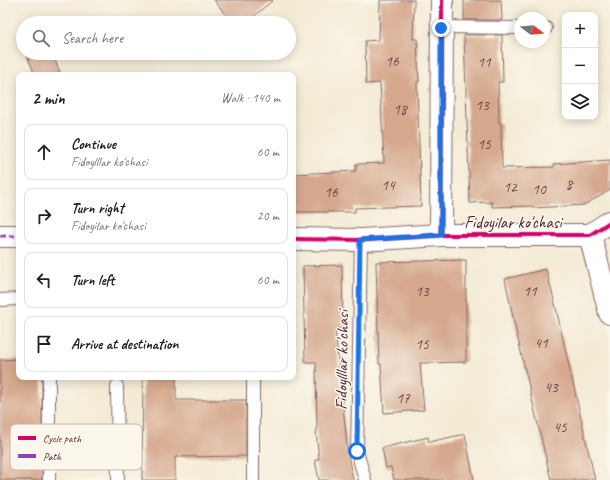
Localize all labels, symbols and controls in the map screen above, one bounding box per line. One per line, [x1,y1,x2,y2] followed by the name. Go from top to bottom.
[514,12,550,48] north arrow
[562,12,598,120] map controls
[562,12,598,48] button: +
[16,16,296,60] search box
[432,19,450,37] route end
[30,27,52,49] icon: search
[62,29,123,48] text: Search here
[562,48,598,84] button: −
[385,52,400,71] house number: 16
[477,53,492,72] house number: 11
[562,84,598,120] button: layers
[32,88,65,109] text: 2 min
[221,90,280,106] text: Walk · 140 m
[475,96,490,115] house number: 13
[393,100,408,119] house number: 18
[71,135,116,154] text: Continue
[477,135,492,154] house number: 15
[33,141,55,163] icon: ahead
[257,144,279,160] text: 60 m
[71,154,147,170] text: Fidoylllar ko'chasi
[566,175,574,194] house number: 8
[381,176,396,195] house number: 14
[503,178,518,197] house number: 12
[532,180,547,199] house number: 10
[324,183,339,202] house number: 16
[71,199,124,218] text: Turn right
[33,205,55,227] icon: right
[257,208,279,224] text: 20 m
[464,212,564,233] street label: Fidoyilar ko'chasi
[71,218,146,234] text: Fidoyilar ko'chasi
[33,269,55,291] icon: left
[71,271,114,290] text: Turn left
[257,272,279,288] text: 60 m
[415,282,430,301] house number: 13
[523,282,538,301] house number: 11
[331,308,353,410] street label: Fidoylllar ko'chasi
[33,333,55,355] icon: arrive
[534,334,549,353] house number: 41
[71,335,178,354] text: Arrive at destination
[415,335,430,354] house number: 15
[544,378,559,397] house number: 43
[396,389,411,408] house number: 17
[553,418,568,437] house number: 45
[10,424,142,470] legend
[43,431,82,445] text: Cycle path
[348,442,366,460] route start
[43,449,62,463] text: Path

